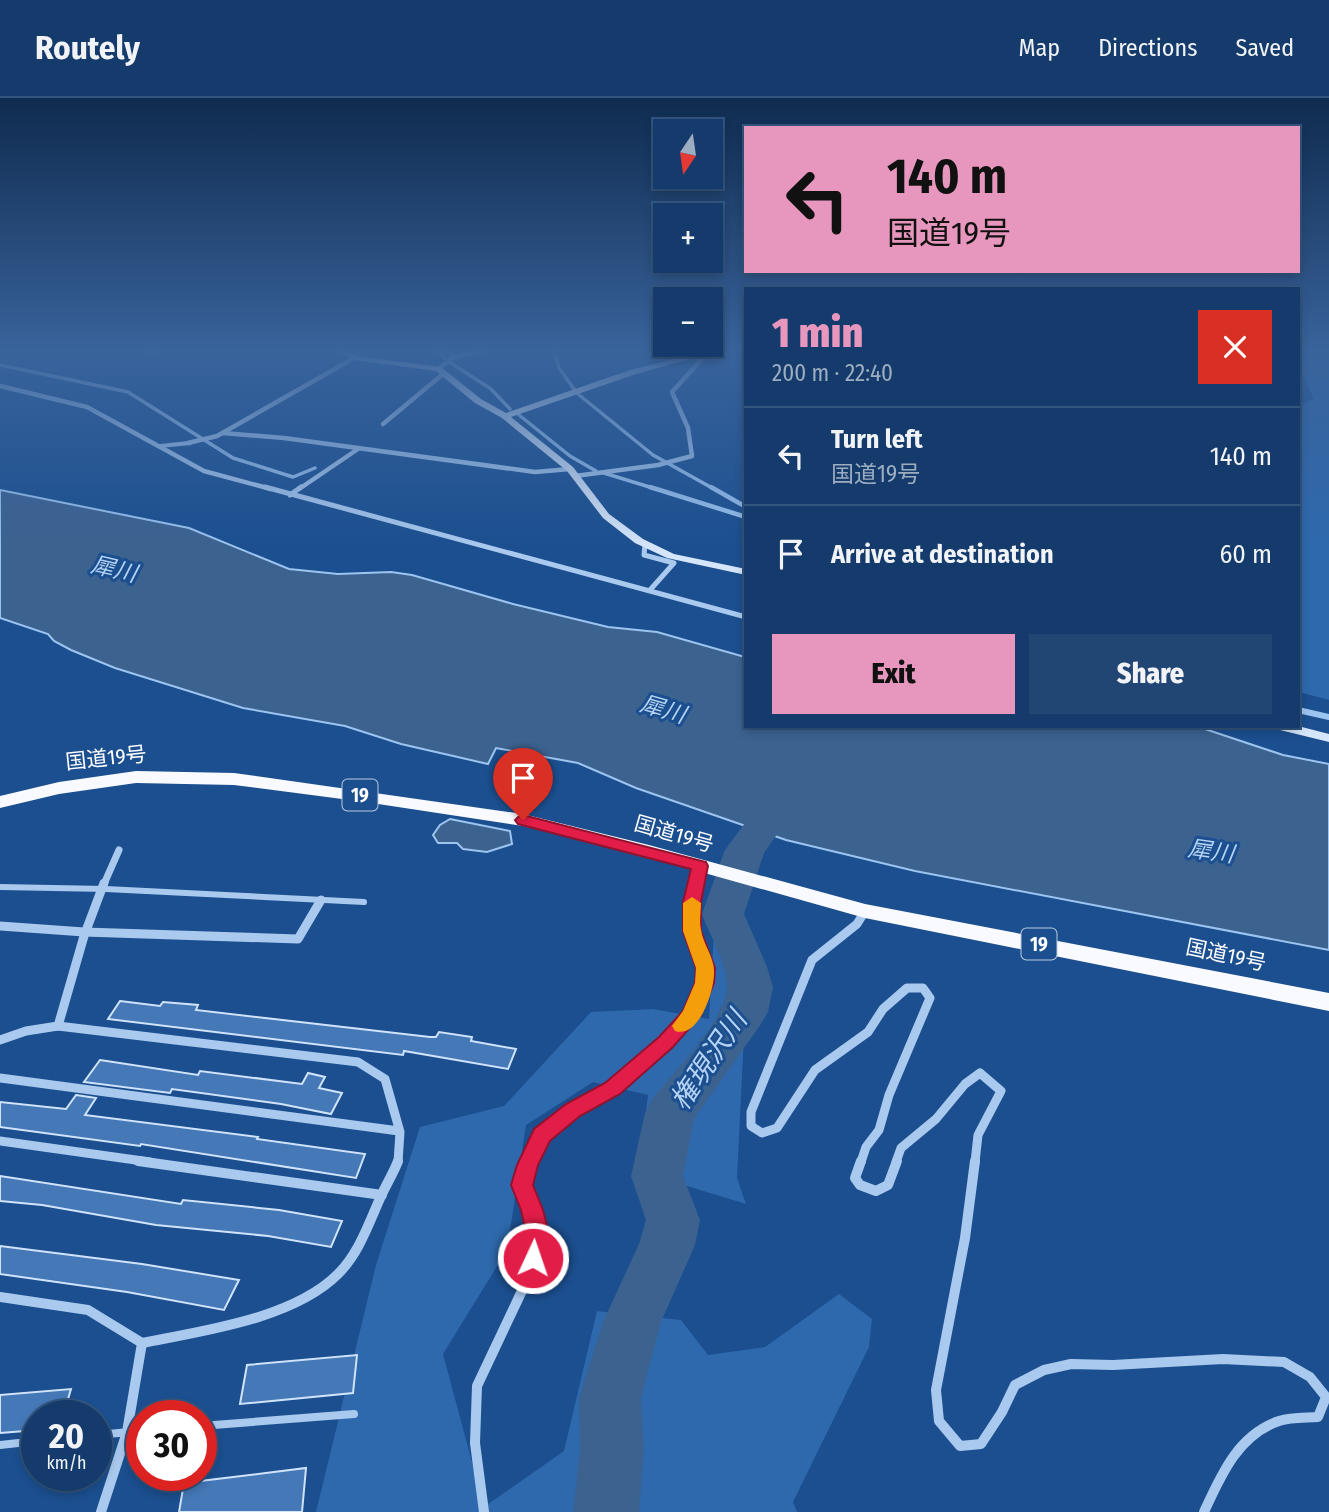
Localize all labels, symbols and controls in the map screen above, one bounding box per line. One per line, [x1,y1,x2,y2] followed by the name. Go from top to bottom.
[35,28,140,68] text: Routely
[1019,34,1060,62] text: Map
[1098,34,1197,62] text: Directions
[1235,34,1294,62] text: Saved
[653,119,723,189] north arrow
[653,119,723,357] map controls
[887,147,1007,206] text: 140 m
[772,154,863,245] icon: left
[653,203,723,273] button: +
[887,214,1011,252] text: 国道19号
[653,287,723,357] button: −
[772,308,863,358] text: 1 min
[1198,310,1272,384] button: close
[772,359,893,387] text: 200 m · 22:40
[831,424,923,455] text: Turn left
[772,437,810,475] icon: left
[1210,441,1272,472] text: 140 m
[831,460,920,488] text: 国道19号
[772,535,810,573] icon: arrive
[831,539,1054,570] text: Arrive at destination
[1219,539,1272,570] text: 60 m
[88,550,142,588] water label: 犀川
[772,634,1015,714] button: Exit
[1029,634,1272,714] button: Share
[637,689,692,730] water label: 犀川
[64,741,148,775] street label: 国道19号
[493,748,553,820] pin
[504,759,542,797] icon: arrive
[342,780,378,810] road number: 19
[631,810,717,858] street label: 国道19号
[1186,834,1239,868] water label: 犀川
[1021,929,1056,960] road number: 19
[1183,934,1269,976] street label: 国道19号
[663,1002,755,1116] water label: 権現沢川
[496,1221,570,1295] position arrow
[126,1400,217,1491] speed limit sign: 30
[49,1415,84,1457] text: 20
[46,1452,87,1474] text: km/h

